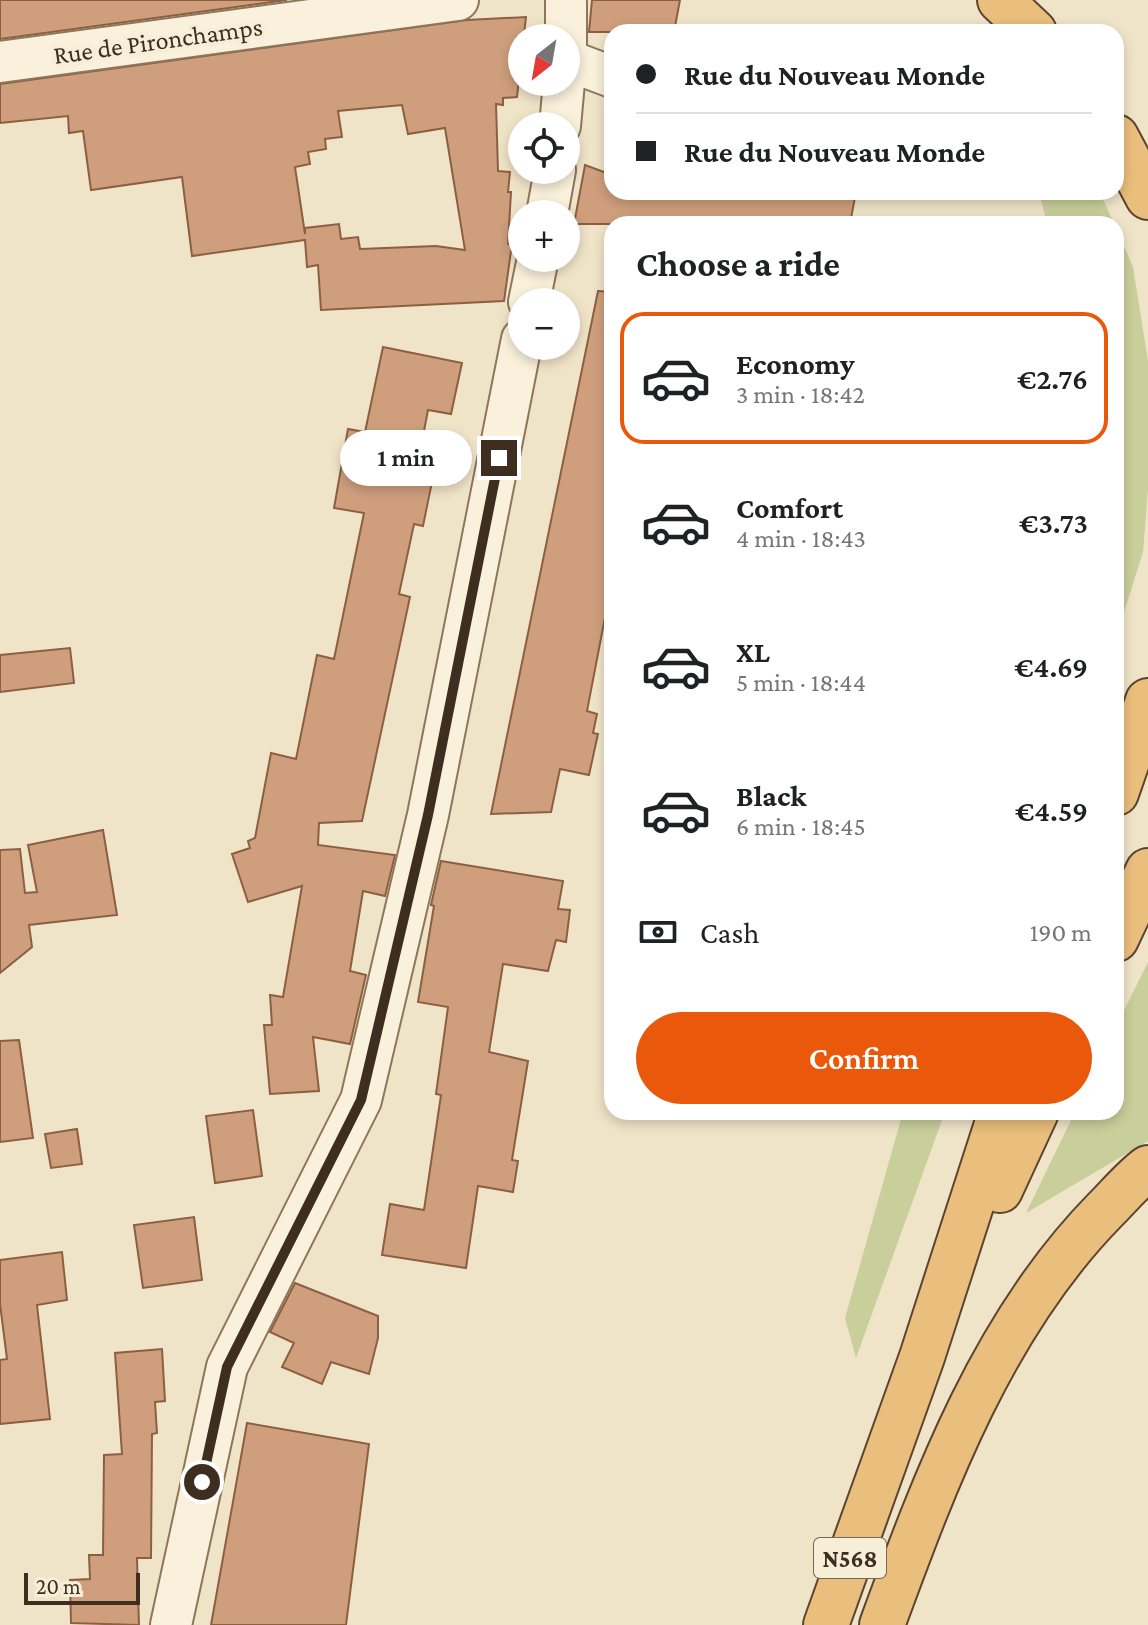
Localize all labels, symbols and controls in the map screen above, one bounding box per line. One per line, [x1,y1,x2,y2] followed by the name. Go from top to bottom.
[52,12,264,70] street label: Rue de Pironchamps
[508,24,580,96] north arrow
[508,24,580,360] map controls
[684,58,985,91] text: Rue du Nouveau Monde
[508,112,580,184] button: locate
[684,135,985,168] text: Rue du Nouveau Monde
[508,200,580,272] button: +
[636,244,840,284] text: Choose a ride
[508,288,580,360] button: −
[640,342,712,414] icon: car
[736,347,855,380] text: Economy
[1017,362,1088,395] text: €2.76
[736,380,865,409] text: 3 min · 18:42
[339,430,471,486] callout: 1 min
[481,440,517,476] route end
[377,443,435,472] text: 1 min
[640,486,712,558] icon: car
[736,491,843,524] text: Comfort
[1019,506,1088,539] text: €3.73
[736,524,866,553] text: 4 min · 18:43
[640,630,712,702] icon: car
[736,635,770,668] text: XL
[1014,650,1088,683] text: €4.69
[736,668,866,697] text: 5 min · 18:44
[640,774,712,846] icon: car
[736,779,807,812] text: Black
[1015,794,1088,827] text: €4.59
[736,812,866,841] text: 6 min · 18:45
[636,910,680,954] icon: cash
[700,916,759,949] text: Cash
[1030,918,1092,947] text: 190 m
[636,1012,1092,1104] button: Confirm
[184,1464,220,1500] route start
[814,1538,886,1578] road number: N568
[24,1569,140,1605] scale bar
[36,1574,81,1599] text: 20 m

